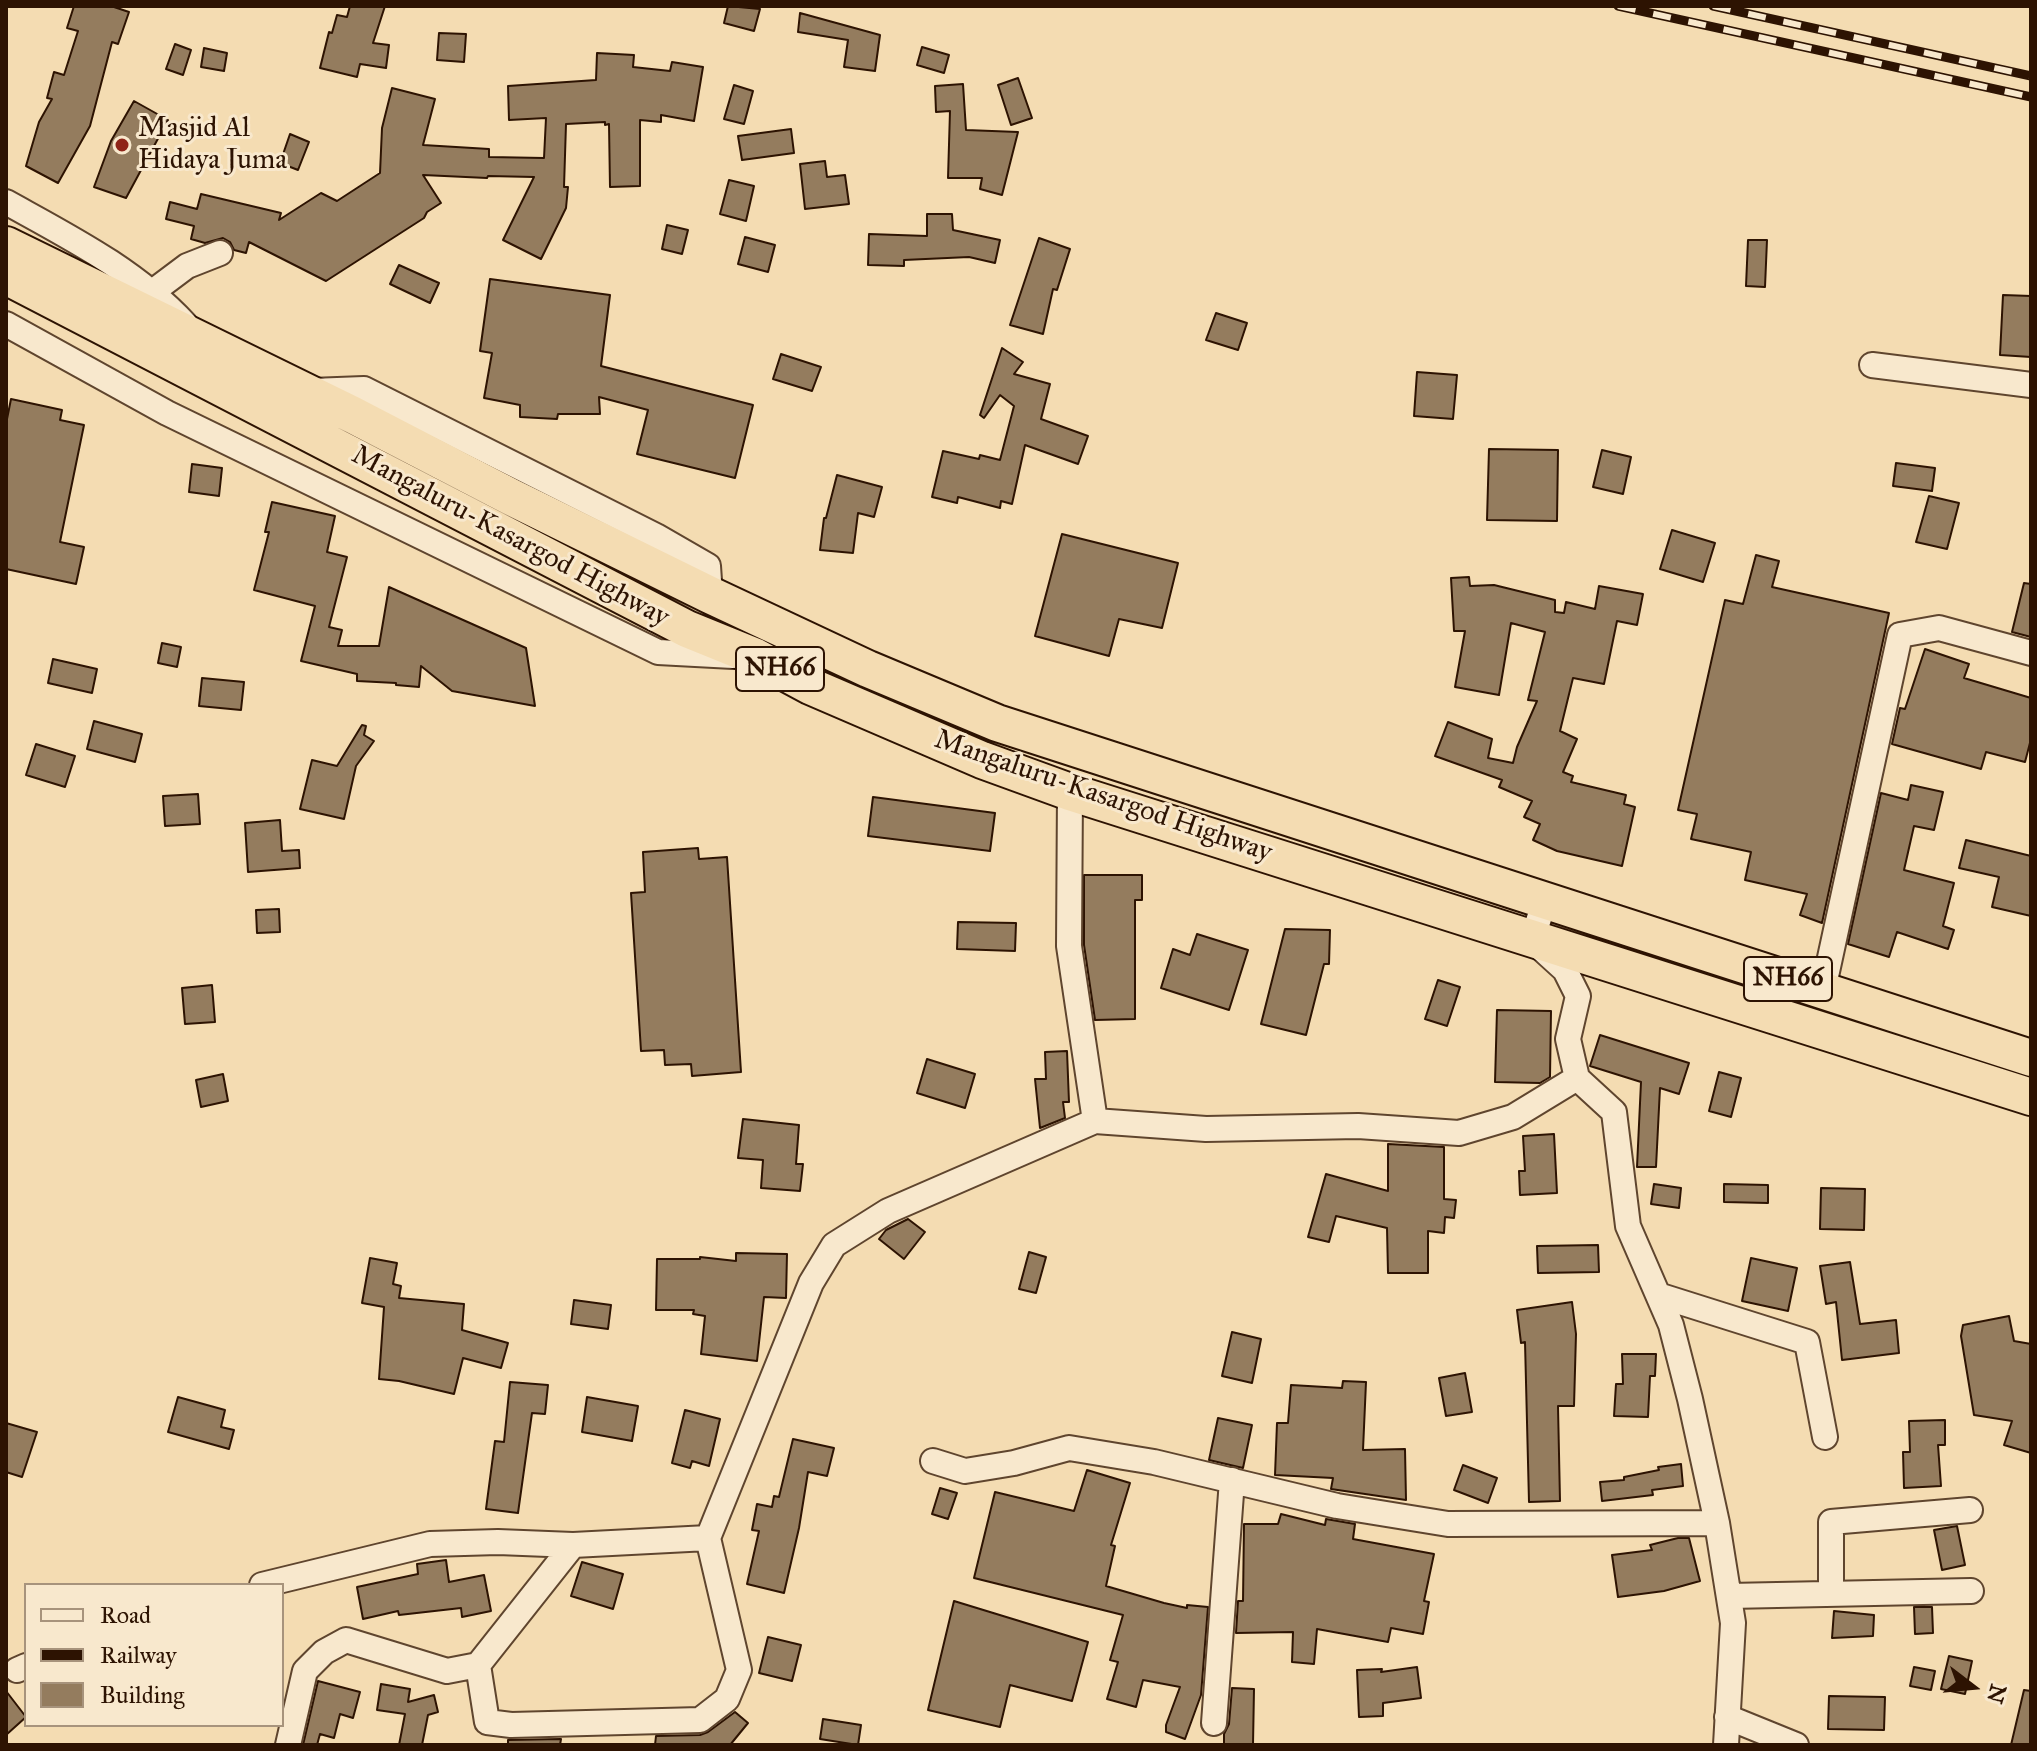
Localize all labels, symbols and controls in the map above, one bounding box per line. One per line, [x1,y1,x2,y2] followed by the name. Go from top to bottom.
[138,112,287,178] place label: Masjid Al Hidaya Juma
[113,136,131,154] marker: Masjid Al Hidaya Juma
[345,439,675,635] street label: Mangaluru-Kasargod Highway
[736,647,824,691] road number: NH66
[930,723,1276,871] street label: Mangaluru-Kasargod Highway
[1744,957,1832,1001] road number: NH66
[24,1583,284,1727] legend
[100,1600,151,1630] text: Road
[100,1640,177,1670] text: Railway
[1933,1647,2013,1727] north arrow
[100,1680,185,1710] text: Building
[1981,1681,2012,1706] text: N

